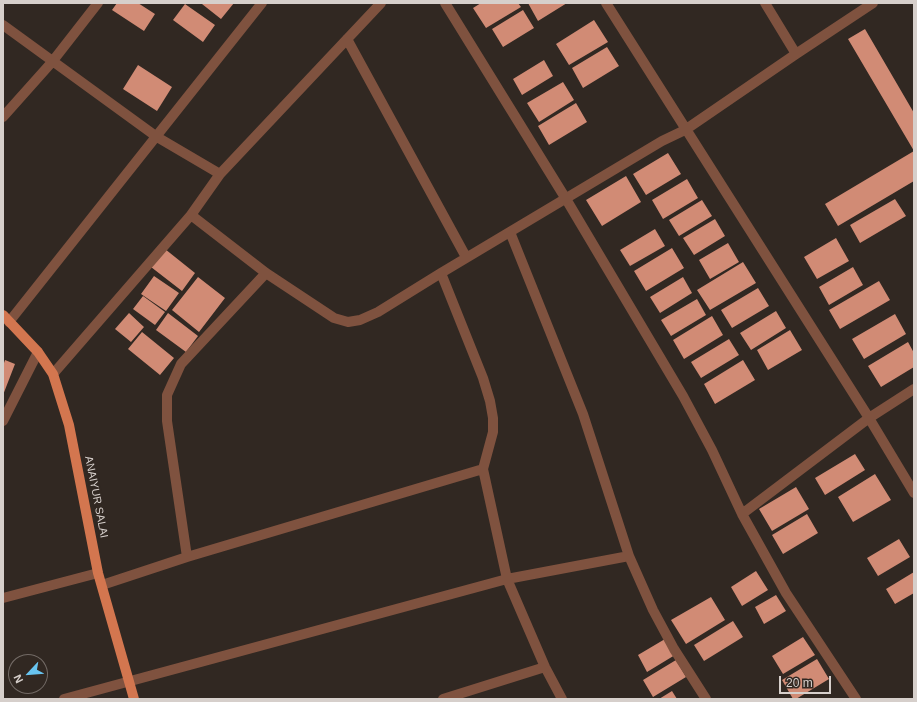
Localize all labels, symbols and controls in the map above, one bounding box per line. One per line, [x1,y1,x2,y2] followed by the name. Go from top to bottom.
[82,455,110,539] street label: ANAIYUR SALAI
[8,654,48,694] north arrow
[781,668,833,694] scale bar
[11,673,25,685] text: N
[786,676,813,690] text: 20 m

